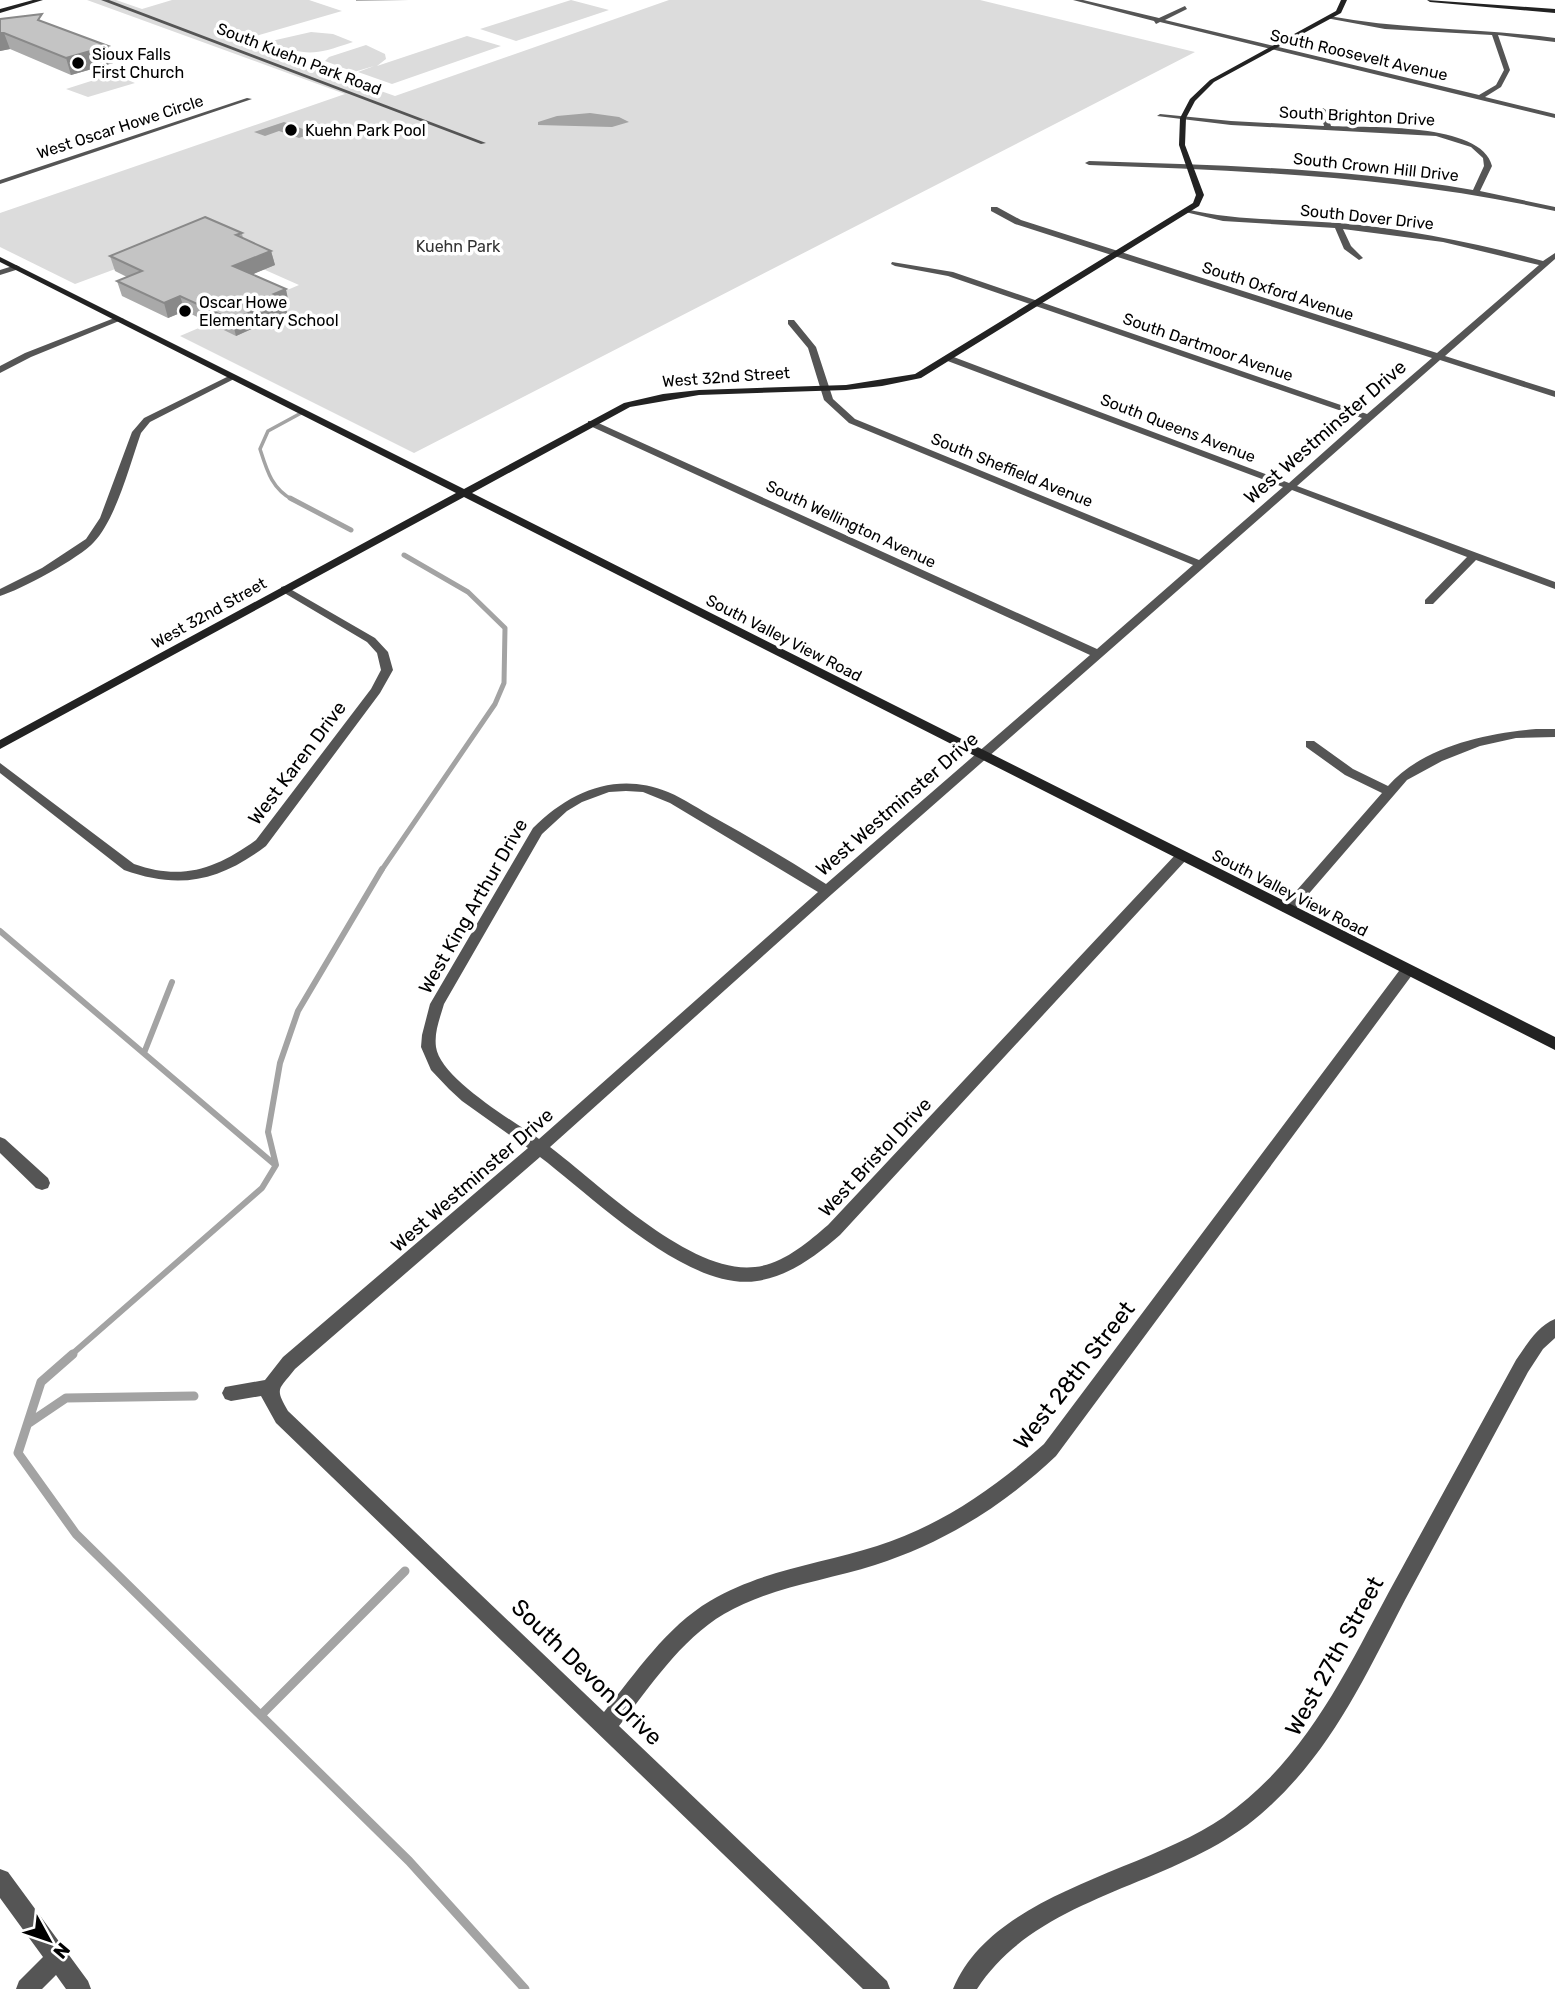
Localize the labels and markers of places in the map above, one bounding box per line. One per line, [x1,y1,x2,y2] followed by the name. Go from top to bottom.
[92,45,184,82] place label: Sioux Falls First Church
[70,55,86,71] marker: Sioux Falls First Church
[305,121,426,140] place label: Kuehn Park Pool
[283,122,299,138] marker: Kuehn Park Pool
[199,293,339,330] place label: Oscar Howe Elementary School
[177,303,193,319] marker: Oscar Howe Elementary School

